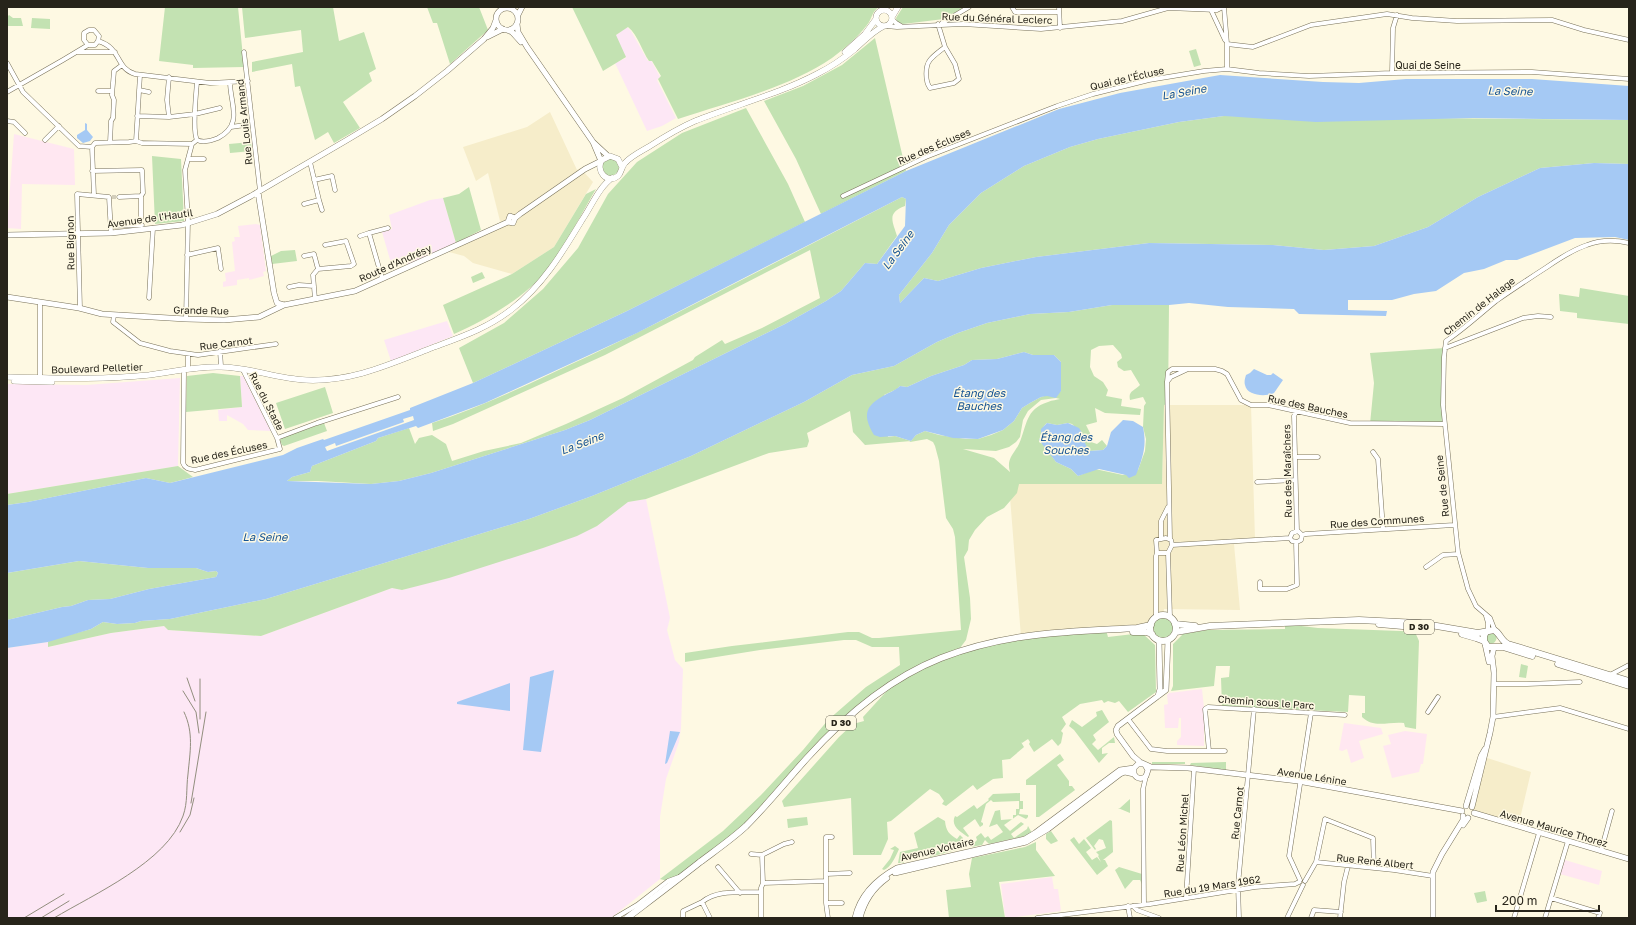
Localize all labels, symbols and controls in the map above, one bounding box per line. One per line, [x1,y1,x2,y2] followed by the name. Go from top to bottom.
[942,10,1053,26] street label: Rue du Général Leclerc
[1395,59,1461,71] street label: Quai de Seine
[1089,64,1165,92] street label: Quai de l'Écluse
[234,78,254,166] street label: Rue Louis Armand
[1161,81,1209,102] water label: La Seine
[1487,84,1534,97] water label: La Seine
[896,125,972,167] street label: Rue des Écluses
[106,206,194,230] street label: Avenue de l'Hautil
[64,216,76,270] street label: Rue Bignon
[879,226,917,272] water label: La Seine
[357,241,433,284] street label: Route d'Andrésy
[1441,274,1517,338] street label: Chemin de Halage
[173,304,229,316] street label: Grande Rue
[199,334,253,352] street label: Rue Carnot
[51,360,143,376] street label: Boulevard Pelletier
[247,370,287,432] street label: Rue du Stade
[953,386,1006,412] water label: Étang des Bauches
[1267,392,1349,420] street label: Rue des Bauches
[1280,424,1294,518] street label: Rue des Maraîchers
[559,428,607,457] water label: La Seine
[1040,430,1093,456] water label: Étang des Souches
[190,438,268,466] street label: Rue des Écluses
[1433,454,1451,518] street label: Rue de Seine
[1329,512,1425,530] street label: Rue des Communes
[243,530,289,543] water label: La Seine
[1404,620,1434,634] road number: D 30
[1217,693,1315,711] street label: Chemin sous le Parc
[826,716,856,730] road number: D 30
[1277,765,1348,787] street label: Avenue Lénine
[1228,786,1246,840] street label: Rue Carnot
[1173,793,1191,873] street label: Rue Léon Michel
[1499,807,1609,849] street label: Avenue Maurice Thorez
[899,835,975,863] street label: Avenue Voltaire
[1336,851,1414,871] street label: Rue René Albert
[1163,872,1261,900] street label: Rue du 19 Mars 1962
[1496,887,1599,913] scale bar
[1502,893,1537,908] text: 200 m

